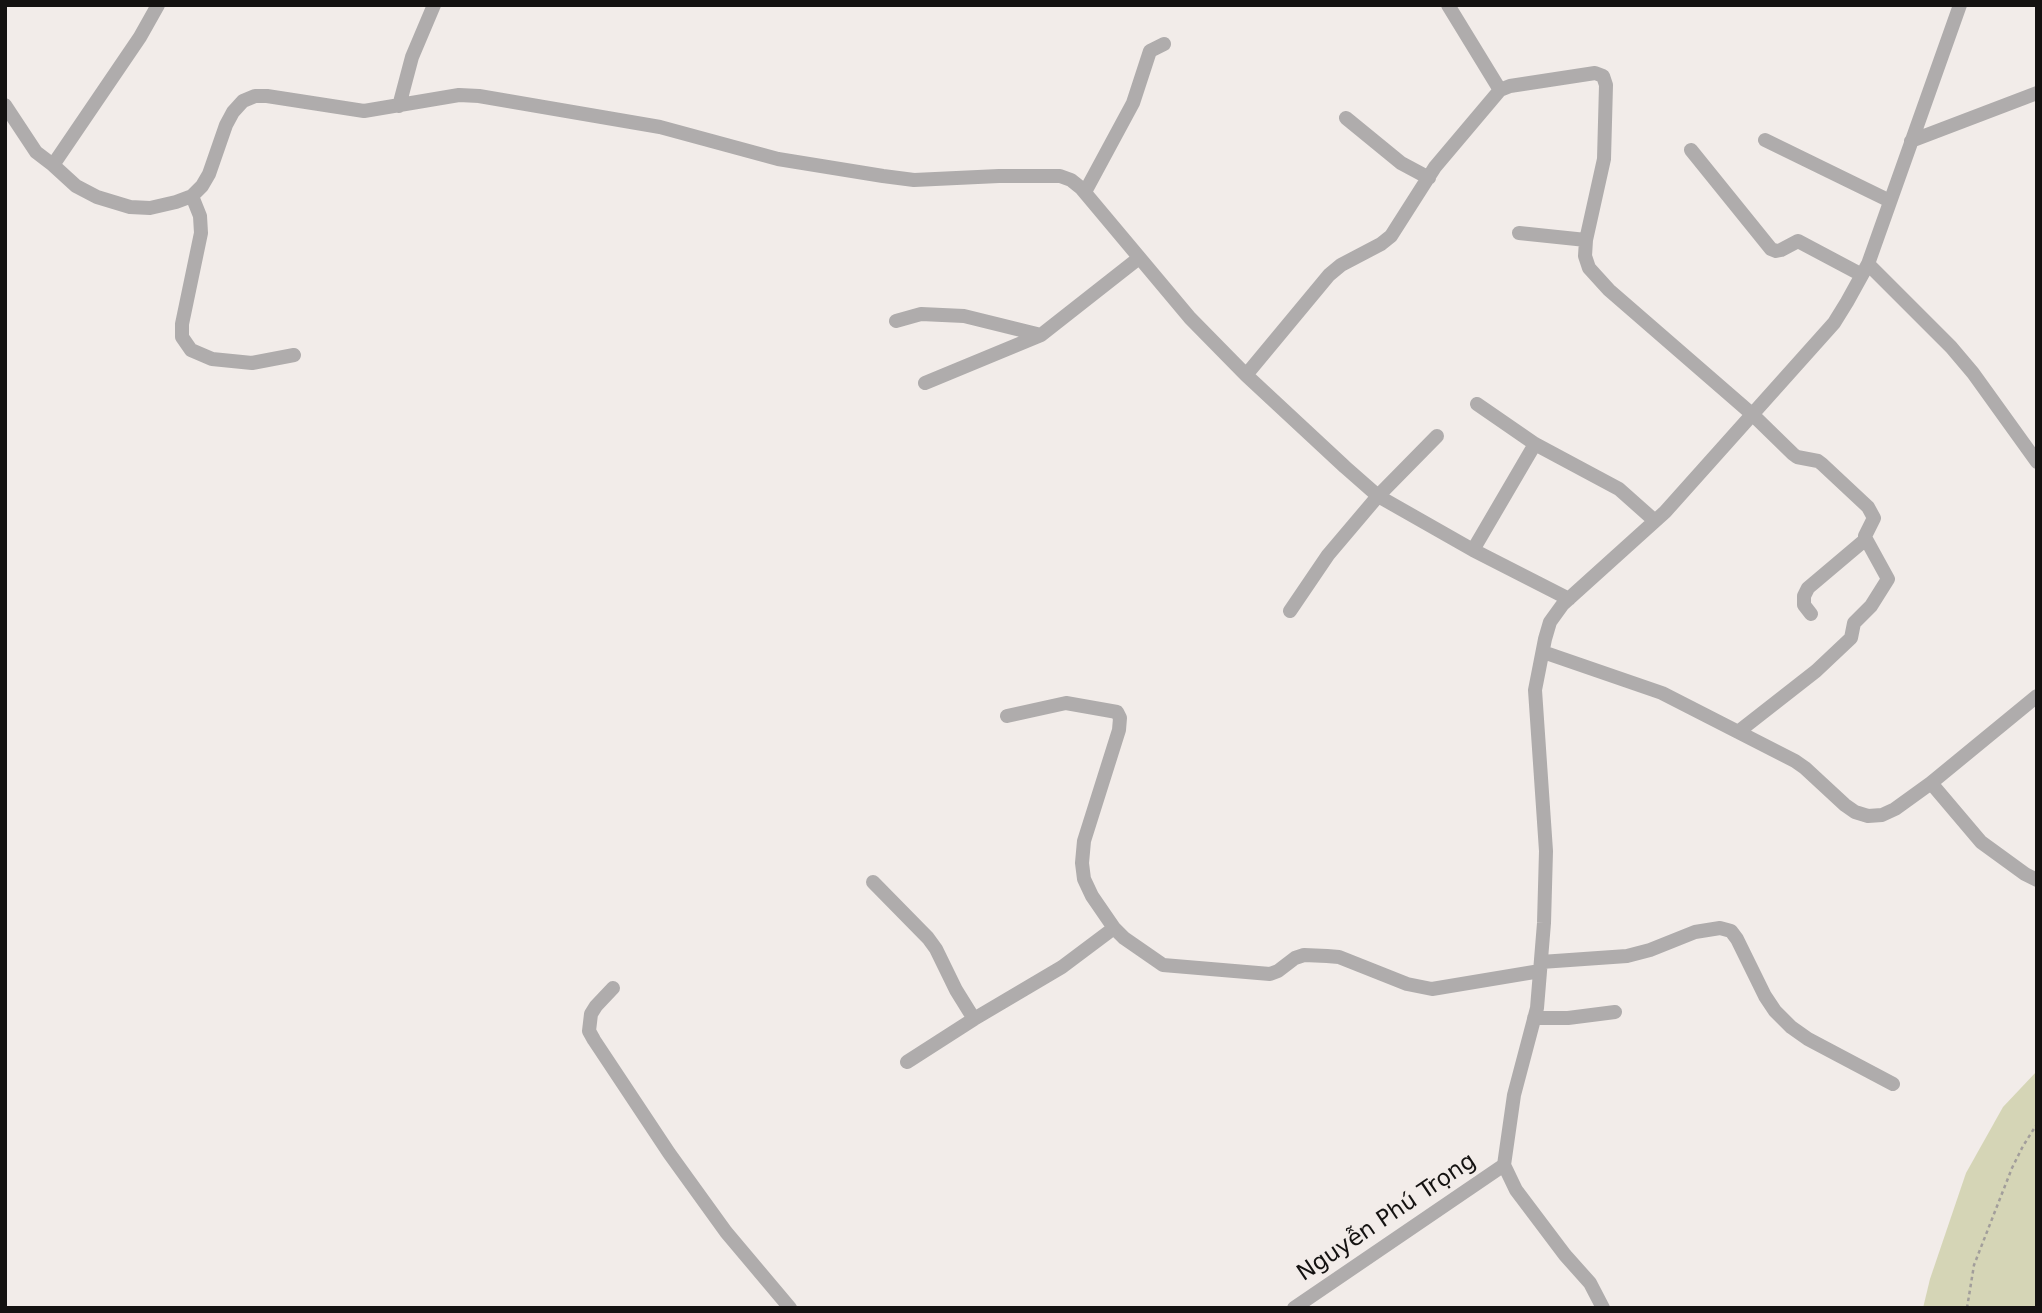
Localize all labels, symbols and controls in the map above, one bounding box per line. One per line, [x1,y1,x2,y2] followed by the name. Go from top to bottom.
[1292,1148,1482,1288] street label: Nguyễn Phú Trọng

